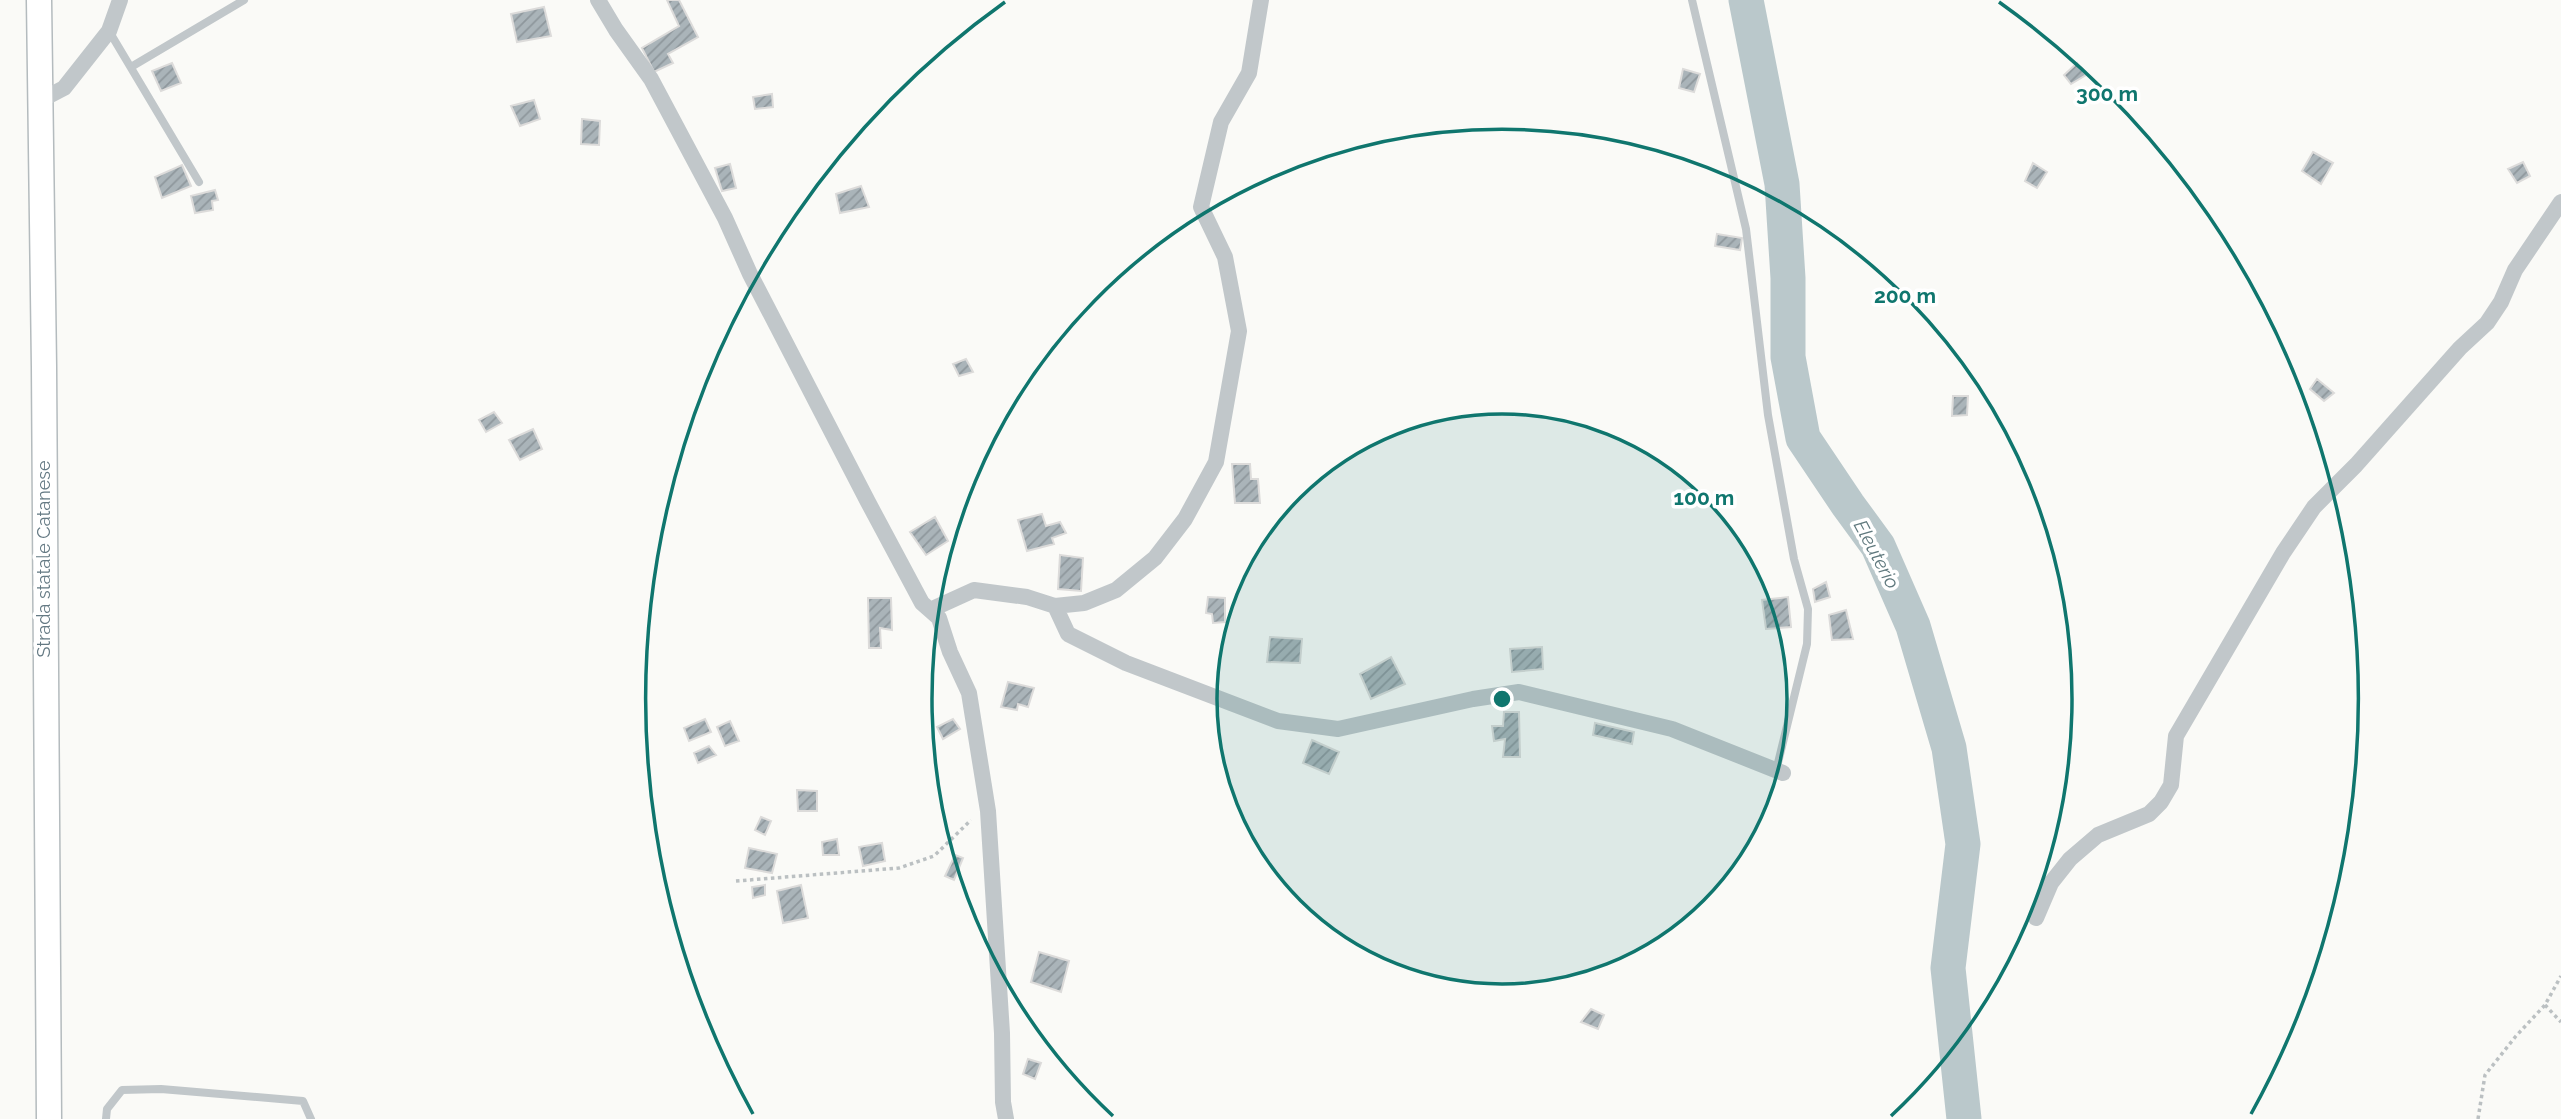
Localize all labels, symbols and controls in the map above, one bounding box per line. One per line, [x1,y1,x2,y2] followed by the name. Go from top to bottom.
[2076,81,2138,106] text: 300 m
[1874,283,1936,308] text: 200 m
[33,460,54,658] street label: Strada statale Catanese
[1674,485,1734,510] text: 100 m
[1850,516,1904,592] water label: Eleuterio
[1490,687,1514,711] centre of rings

